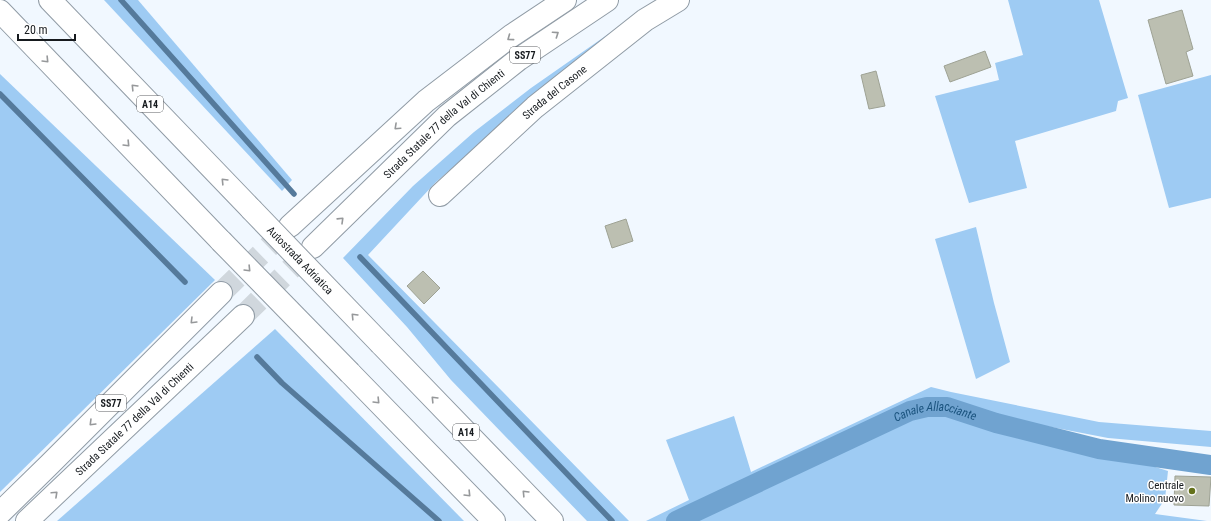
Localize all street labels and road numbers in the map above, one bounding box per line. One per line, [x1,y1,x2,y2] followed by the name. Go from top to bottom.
[510,47,540,63] road number: SS77
[520,62,589,122] street label: Strada del Casone
[381,67,507,181] street label: Strada Statale 77 della Val di Chienti
[137,96,163,112] road number: A14
[265,223,336,297] street label: Autostrada Adriatica
[73,360,196,478] street label: Strada Statale 77 della Val di Chienti
[96,395,126,411] road number: SS77
[453,424,479,440] road number: A14

